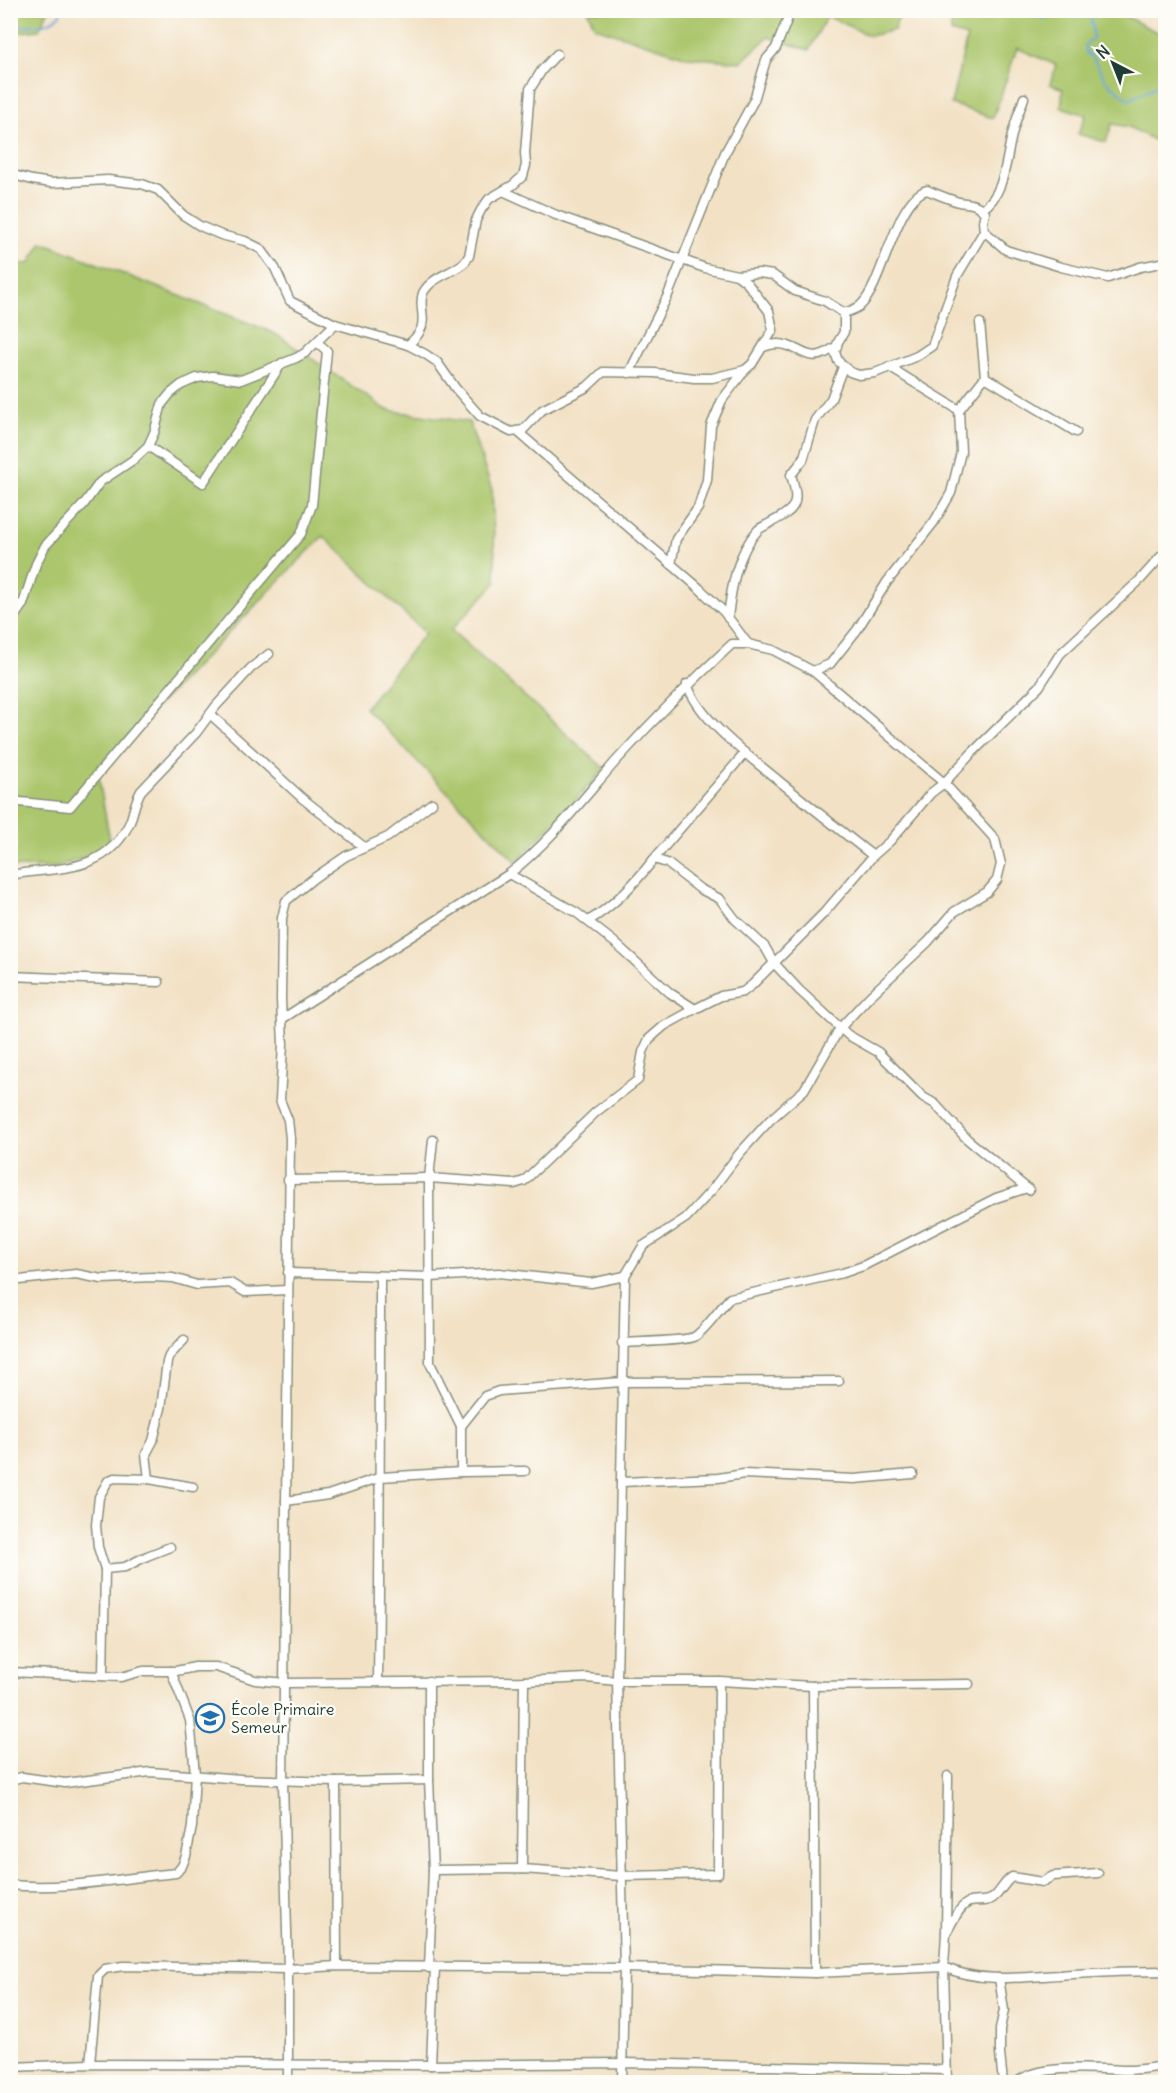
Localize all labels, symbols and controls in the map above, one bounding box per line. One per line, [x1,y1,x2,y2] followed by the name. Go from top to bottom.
[1083,33,1143,93] north arrow
[1092,41,1114,63] text: N
[231,1699,334,1737] place label: École Primaire Semeur
[194,1702,226,1734] school or university icon: École Primaire Semeur

